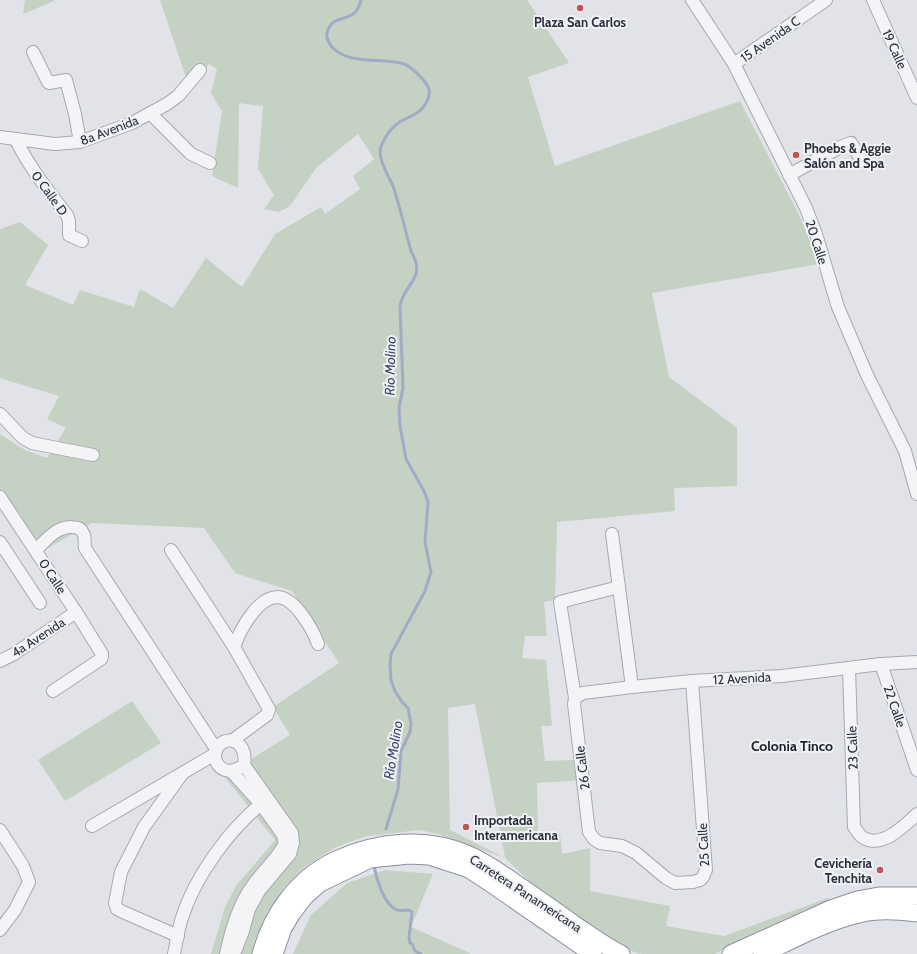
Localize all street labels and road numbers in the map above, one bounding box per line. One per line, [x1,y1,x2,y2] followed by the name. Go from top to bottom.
[737,13,803,65] street label: 15 Avenida C
[879,27,911,72] street label: 19 Calle
[78,111,141,148] street label: 8a Avenida
[28,168,72,218] street label: 0 Calle D
[802,218,832,267] street label: 20 Calle
[36,555,71,597] street label: 0 Calle
[8,613,68,660] street label: 4a Avenida
[713,668,772,688] street label: 12 Avenida
[880,683,910,730] street label: 22 Calle
[843,726,861,770] street label: 23 Calle
[571,745,593,791] street label: 26 Calle
[694,822,712,867] street label: 25 Calle
[467,851,586,936] street label: Carretera Panamericana

